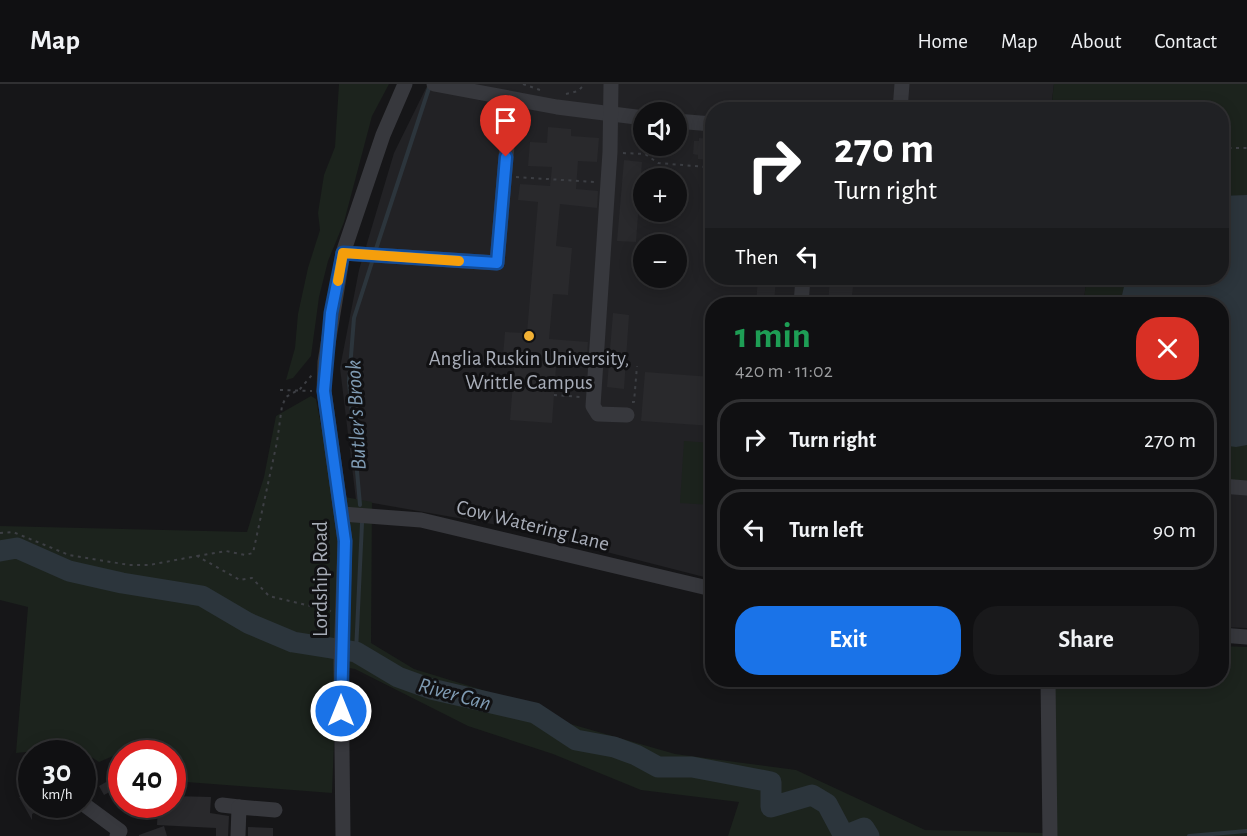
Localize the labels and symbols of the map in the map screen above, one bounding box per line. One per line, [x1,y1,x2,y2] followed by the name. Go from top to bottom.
[480,95,531,157] pin
[522,329,536,343] marker: Anglia Ruskin University, Writtle Campus
[429,348,629,393] place label: Anglia Ruskin University, Writtle Campus
[342,359,370,471] water label: Butler's Brook
[454,496,611,555] street label: Cow Watering Lane
[310,521,331,637] street label: Lordship Road
[416,674,493,714] water label: River Can
[309,679,373,743] position arrow
[108,740,186,818] speed limit sign: 40

